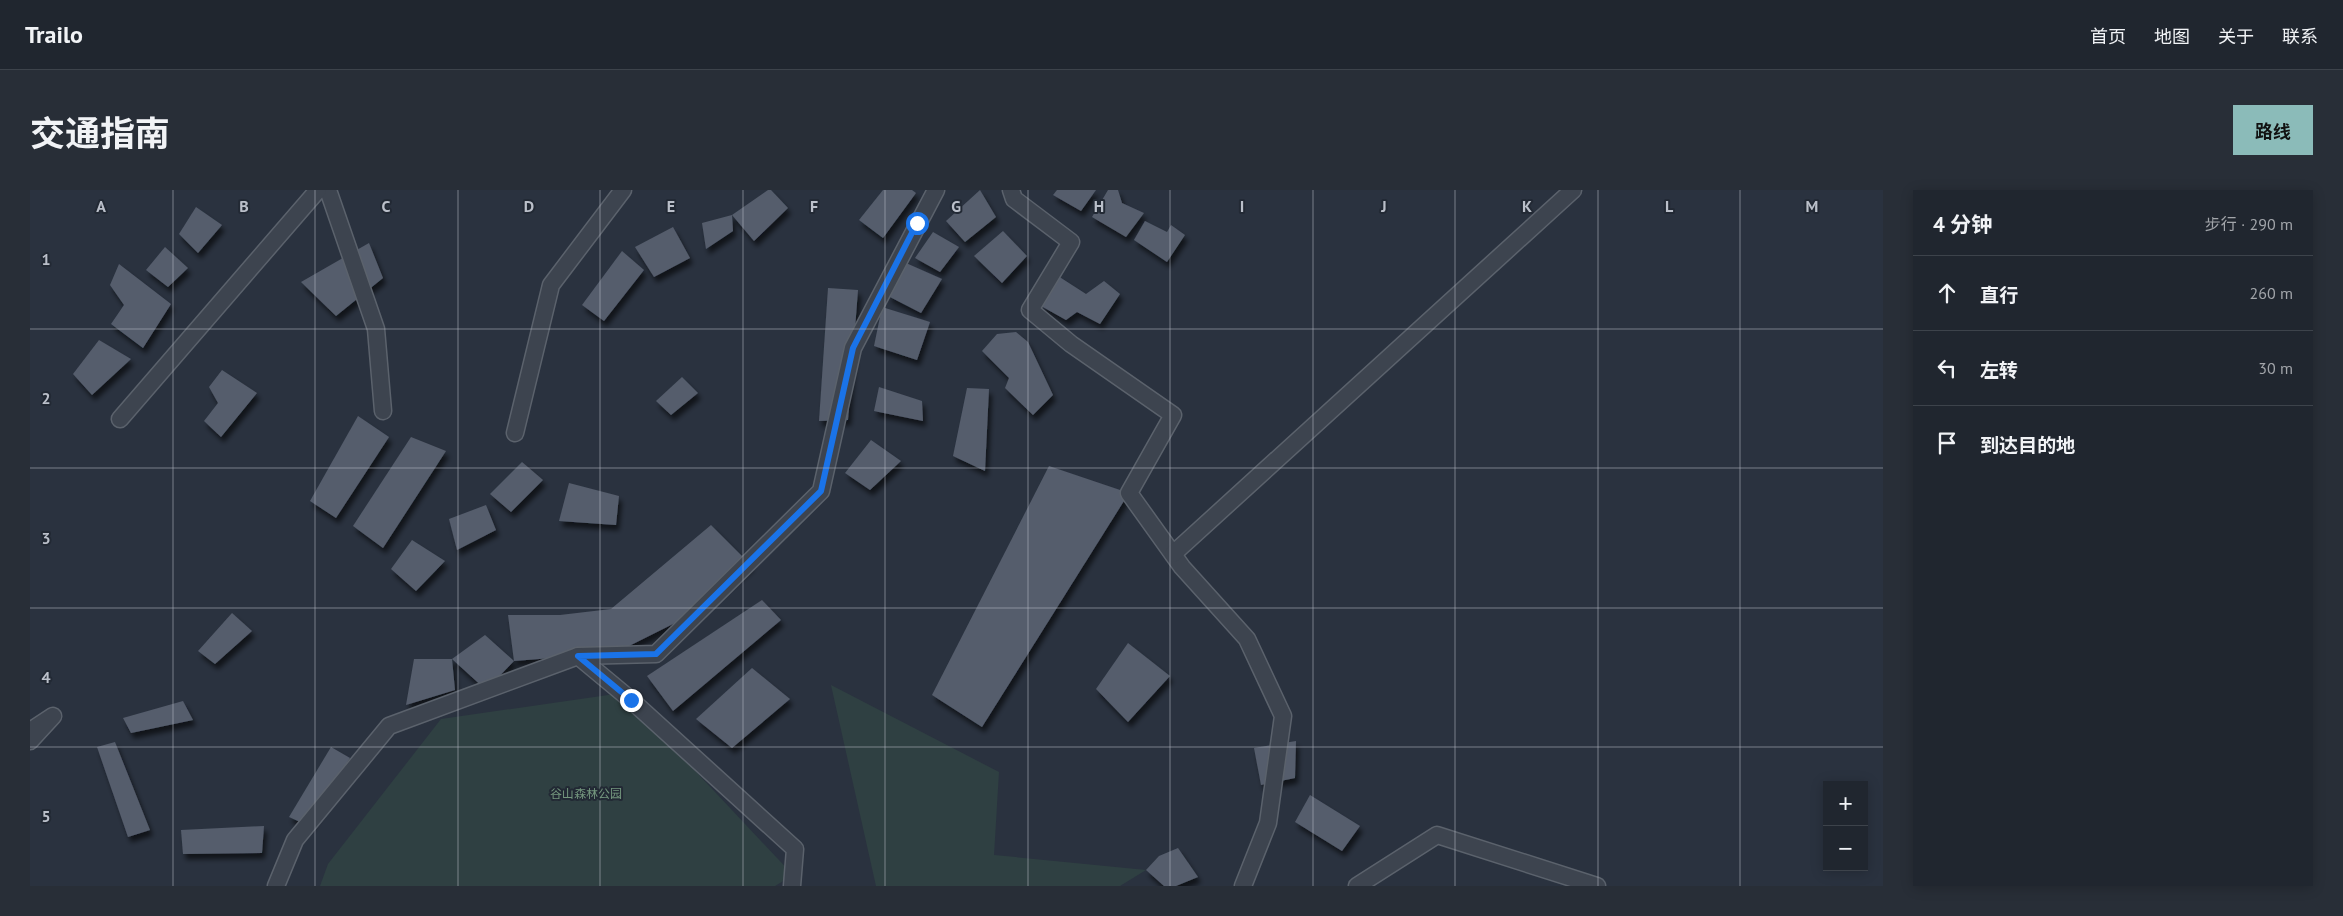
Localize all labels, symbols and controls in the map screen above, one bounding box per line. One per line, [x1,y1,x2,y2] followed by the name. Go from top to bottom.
[25,19,83,50] text: Trailo
[2090,25,2126,48] text: 首页
[2154,25,2190,48] text: 地图
[2218,25,2254,48] text: 关于
[2282,25,2318,48] text: 联系
[2233,105,2313,155] button: 路线
[30,110,170,156] text: 交通指南
[96,196,106,216] text: A
[239,196,249,216] text: B
[382,196,391,216] text: C
[524,196,534,216] text: D
[667,196,675,216] text: E
[810,196,818,216] text: F
[951,196,961,216] text: G
[1094,196,1104,216] text: H
[1240,196,1244,216] text: I
[1380,196,1387,216] text: J
[1522,196,1532,216] text: K
[1665,196,1674,216] text: L
[1806,196,1818,216] text: M
[1933,211,1992,238] text: 4 分钟
[906,212,929,235] route start
[2205,214,2293,234] text: 步行 · 290 m
[41,249,51,269] text: 1
[1933,279,1961,307] icon: ahead
[1980,283,2018,307] text: 直行
[2250,283,2293,303] text: 260 m
[1933,354,1961,382] icon: left
[1980,358,2018,382] text: 左转
[2258,358,2293,378] text: 30 m
[41,388,51,408] text: 2
[1933,429,1961,457] icon: arrive
[1980,433,2075,457] text: 到达目的地
[41,528,51,548] text: 3
[41,667,51,687] text: 4
[620,689,643,712] route end
[1823,781,1868,871] map controls
[1823,781,1868,826] button: +
[550,786,622,801] park label: 谷山森林公园
[41,806,51,826] text: 5
[1823,826,1868,871] button: −

